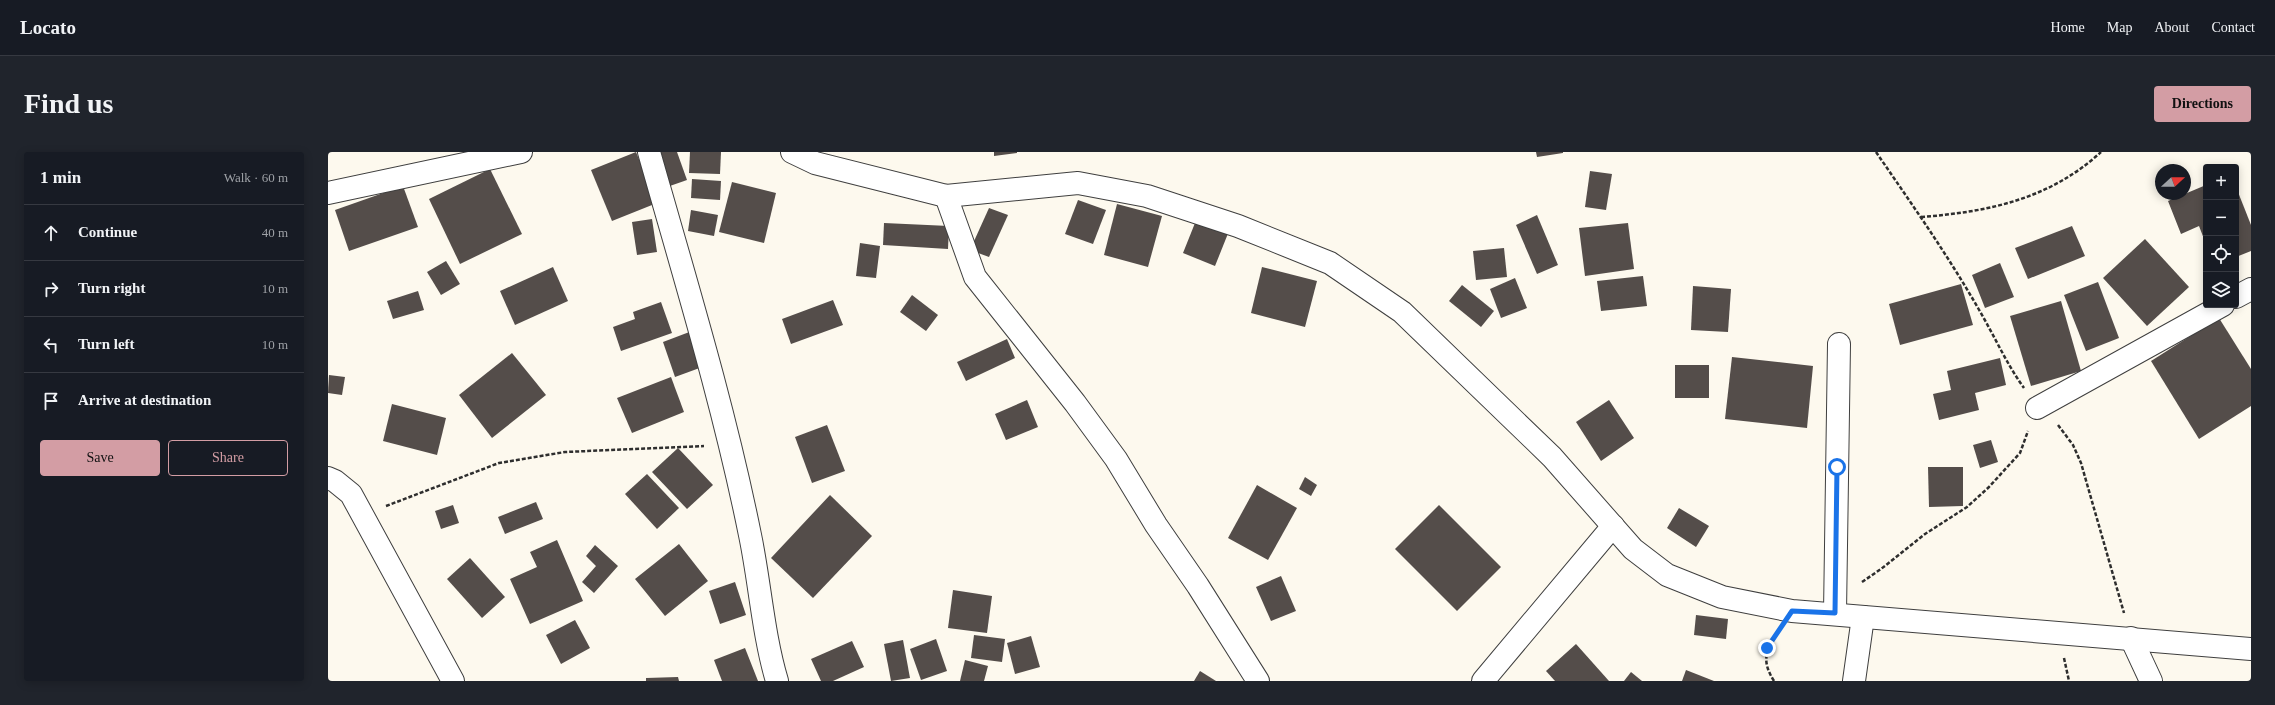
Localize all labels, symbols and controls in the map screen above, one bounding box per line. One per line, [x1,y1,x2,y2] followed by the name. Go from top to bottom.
[20,17,76,38] text: Locato
[2051,20,2085,35] text: Home
[2107,20,2132,35] text: Map
[2154,20,2189,35] text: About
[2211,20,2255,35] text: Contact
[2154,86,2251,122] button: Directions
[24,88,114,119] text: Find us
[2155,164,2191,200] north arrow
[2203,164,2239,308] map controls
[2203,164,2239,200] button: +
[40,168,81,187] text: 1 min
[224,170,288,185] text: Walk · 60 m
[2203,200,2239,236] button: −
[40,222,62,244] icon: ahead
[78,224,137,240] text: Continue
[262,225,288,240] text: 40 m
[2203,236,2239,272] button: locate
[2203,272,2239,308] button: layers
[40,278,62,300] icon: right
[78,280,145,296] text: Turn right
[262,281,288,296] text: 10 m
[40,334,62,356] icon: left
[78,336,135,352] text: Turn left
[262,337,288,352] text: 10 m
[40,390,62,412] icon: arrive
[78,392,211,408] text: Arrive at destination
[40,440,160,476] button: Save
[168,440,288,476] button: Share
[1828,458,1846,476] route start
[1758,639,1776,657] route end

